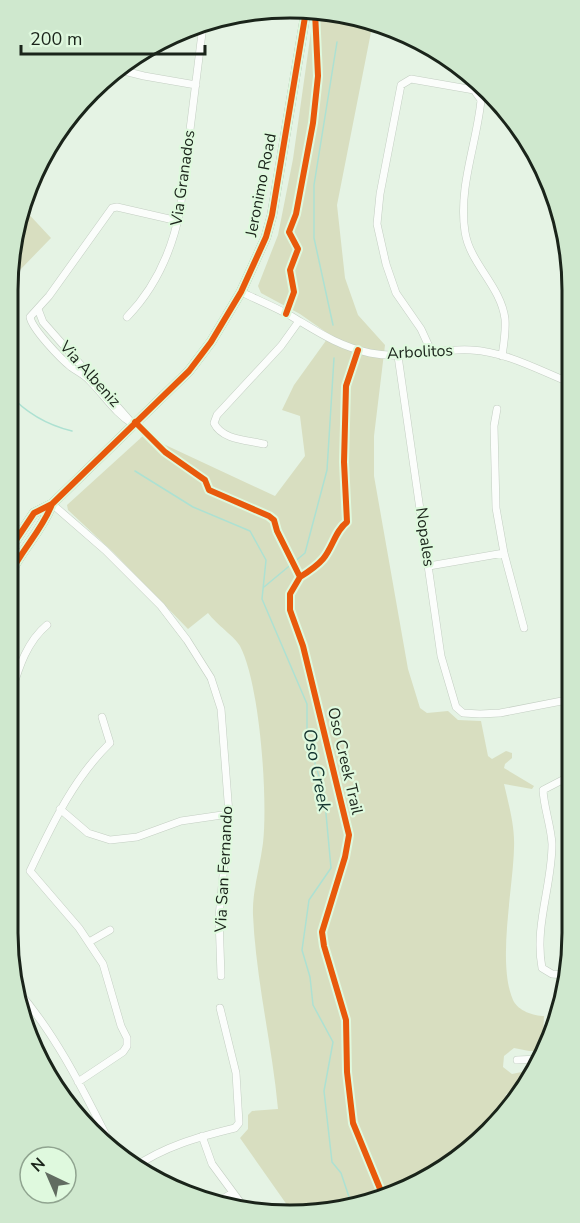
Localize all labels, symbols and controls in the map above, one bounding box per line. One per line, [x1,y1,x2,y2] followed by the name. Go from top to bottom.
[21,18,206,56] scale bar
[30,27,82,51] text: 200 m
[165,129,201,228] street label: Via Granados
[240,131,282,240] street label: Jeronimo Road
[54,336,126,412] street label: Via Albeniz
[386,339,454,365] street label: Arbolitos
[410,506,440,568] street label: Nopales
[322,705,368,817] street label: Oso Creek Trail
[297,727,337,814] water label: Oso Creek
[210,805,238,934] street label: Via San Fernando
[18,1145,78,1205] north arrow
[26,1153,50,1177] text: N

